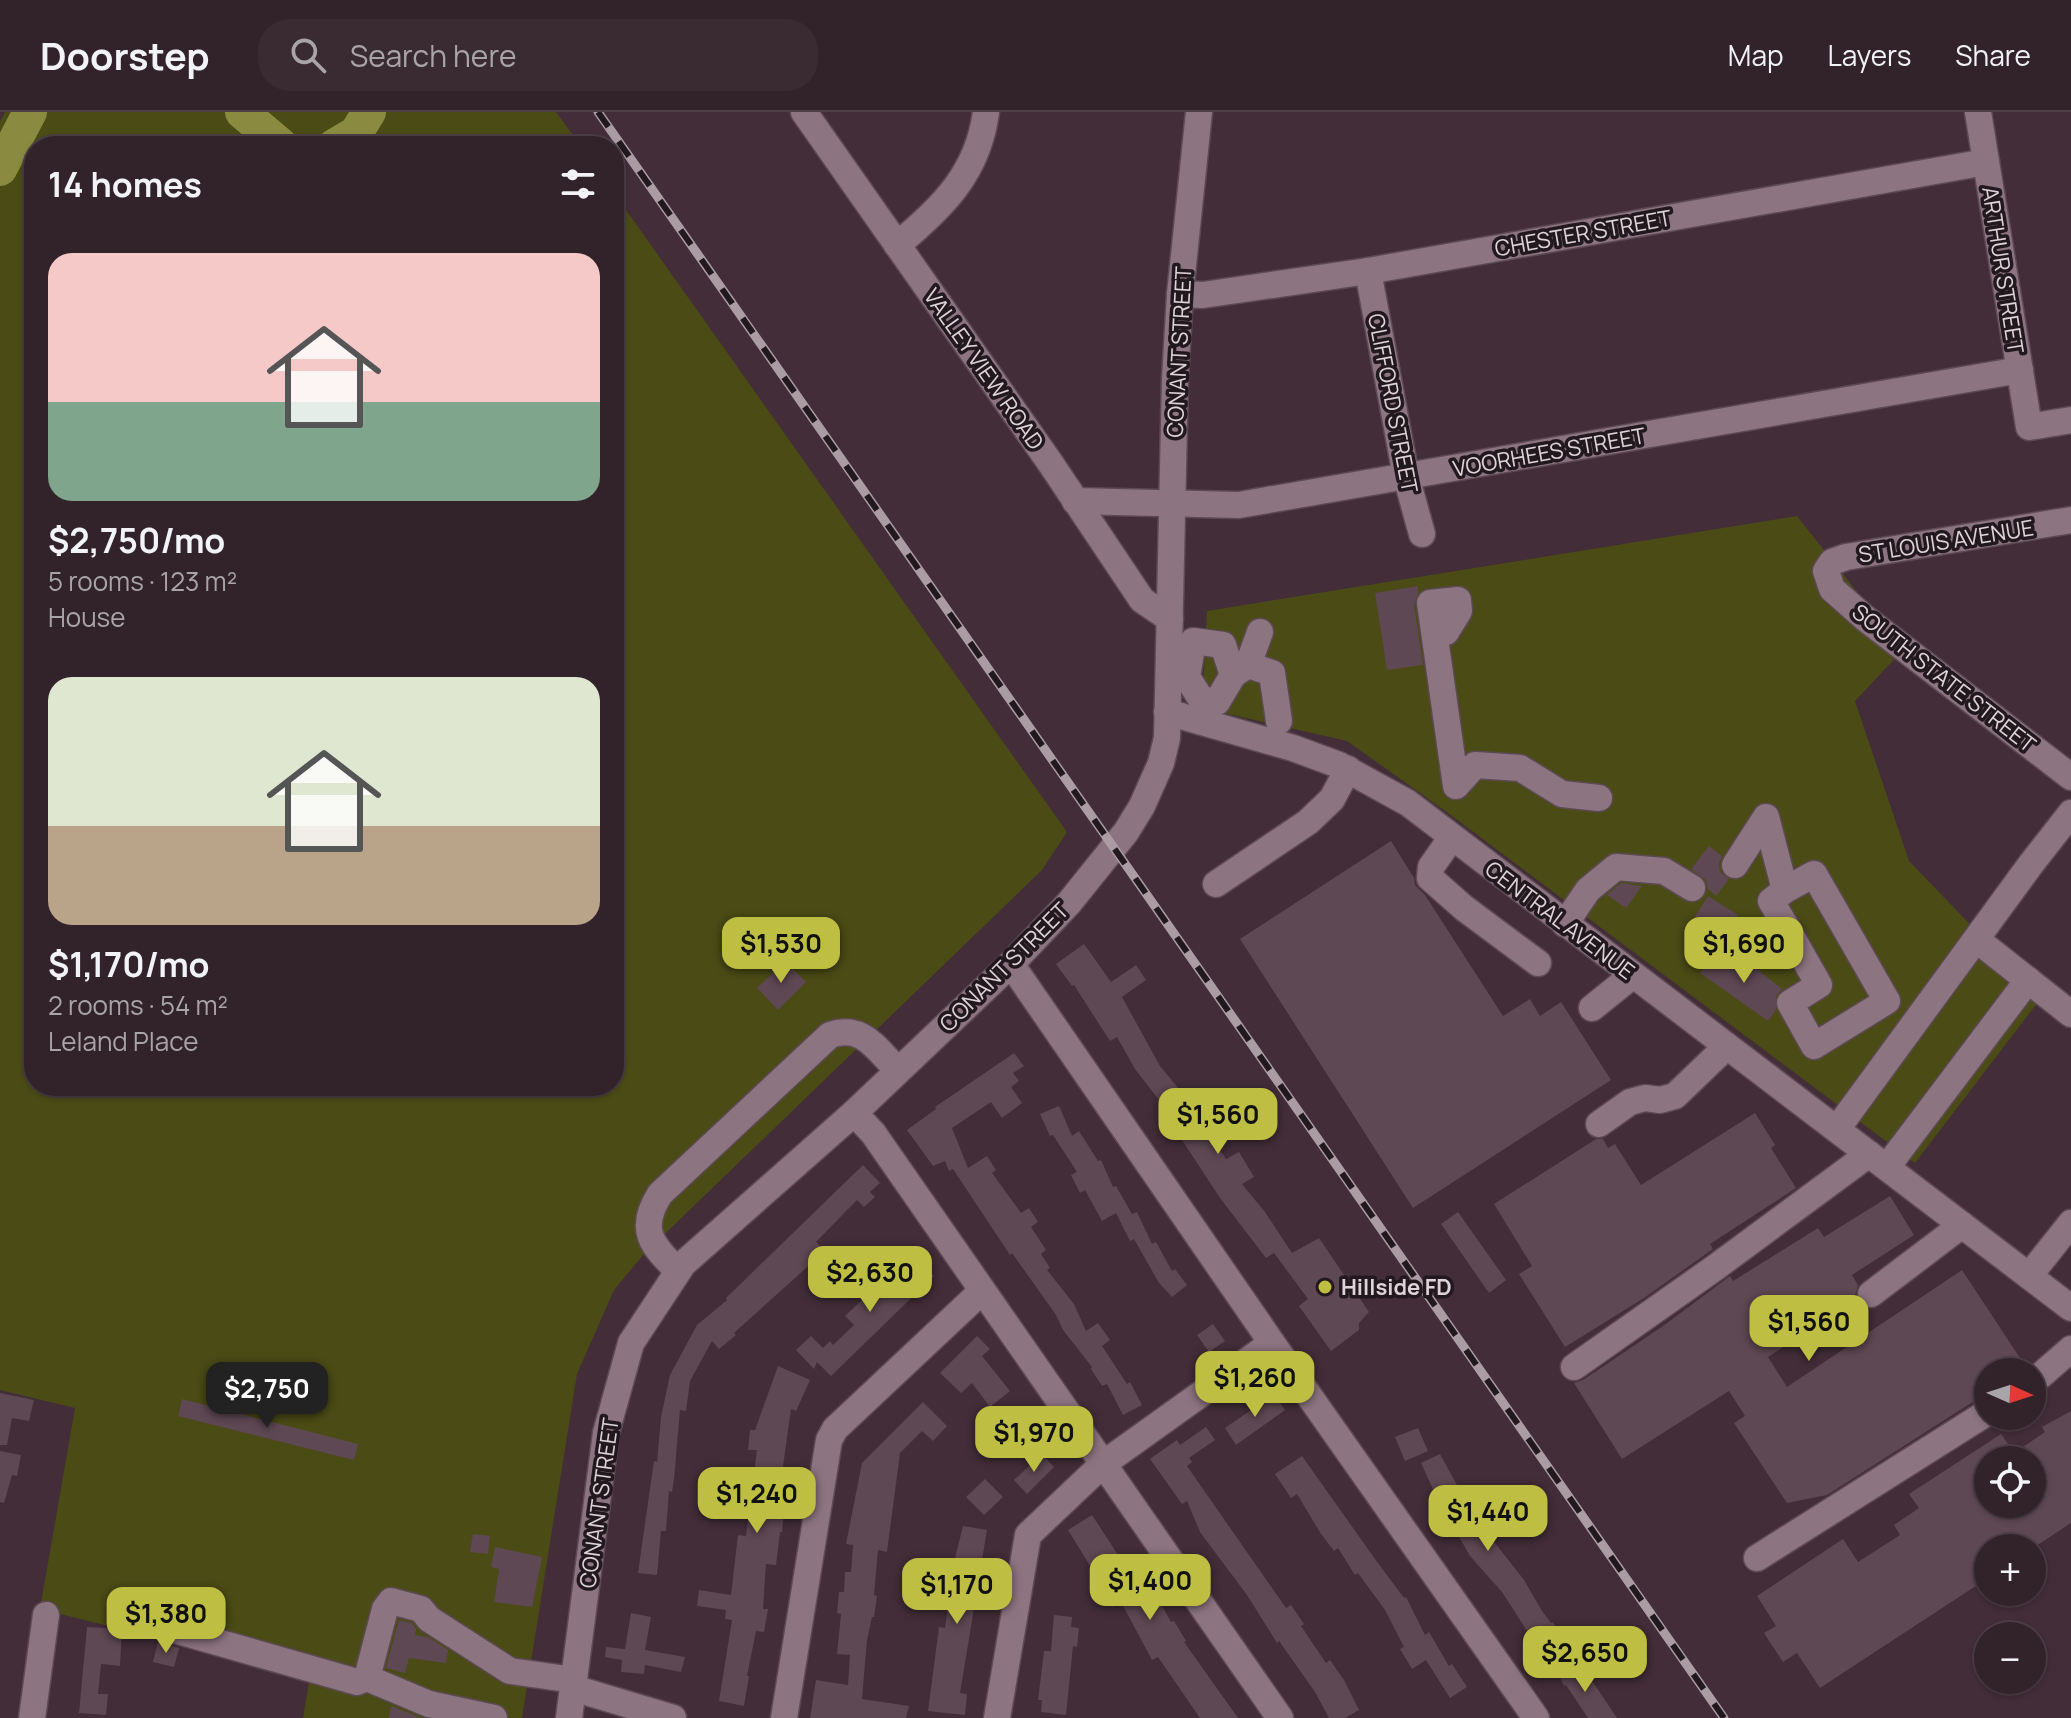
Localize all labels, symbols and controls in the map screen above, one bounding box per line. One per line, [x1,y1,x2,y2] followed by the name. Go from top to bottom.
[258,19,818,91] search box
[40,29,210,81] text: Doorstep
[286,33,330,77] icon: search
[350,35,516,76] text: Search here
[1728,36,1784,74] text: Map
[1828,36,1911,74] text: Layers
[1955,36,2031,74] text: Share
[48,161,202,207] text: 14 homes
[556,162,600,206] icon: filters
[1975,184,2031,356] street label: ARTHUR STREET
[1492,203,1674,263] street label: CHESTER STREET
[1160,266,1198,438] street label: CONANT STREET
[917,282,1051,456] street label: VALLEY VIEW ROAD
[252,305,396,449] icon: home
[1361,311,1425,495] street label: CLIFFORD STREET
[1450,420,1648,484] street label: VOORHEES STREET
[1856,512,2036,570] street label: ST LOUIS AVENUE
[48,517,225,563] text: $2,750/mo
[48,563,237,599] text: 5 rooms · 123 m²
[1846,597,2042,759] street label: SOUTH STATE STREET
[48,599,125,635] text: House
[252,729,396,873] icon: home
[1479,854,1641,986] street label: CENTRAL AVENUE
[933,896,1075,1038] street label: CONANT STREET
[716,917,846,985] pin: $1,530
[1679,917,1809,985] pin: $1,690
[740,925,822,961] text: $1,530
[1702,925,1786,961] text: $1,690
[48,941,210,987] text: $1,170/mo
[48,987,228,1023] text: 2 rooms · 54 m²
[48,1023,198,1059] text: Leland Place
[1153,1088,1283,1156] pin: $1,560
[1176,1096,1260,1132] text: $1,560
[805,1246,935,1314] pin: $2,630
[826,1254,914,1290] text: $2,630
[1341,1272,1452,1302] place label: Hillside FD
[1316,1278,1334,1296] marker: Hillside FD
[1744,1295,1874,1363] pin: $1,560
[1767,1303,1851,1339] text: $1,560
[1190,1351,1320,1419] pin: $1,260
[1974,1358,2046,1430] north arrow
[1974,1358,2046,1694] map controls
[1213,1359,1297,1395] text: $1,260
[202,1362,332,1430] pin: $2,750
[224,1370,310,1406] text: $2,750
[969,1406,1099,1474] pin: $1,970
[993,1414,1075,1450] text: $1,970
[572,1416,626,1590] street label: CONANT STREET
[1974,1446,2046,1518] button: locate
[692,1467,822,1535] pin: $1,240
[716,1475,798,1511] text: $1,240
[1423,1485,1553,1553] pin: $1,440
[1447,1493,1530,1529] text: $1,440
[1974,1534,2046,1606] button: +
[1085,1554,1215,1622] pin: $1,400
[892,1558,1022,1626] pin: $1,170
[1108,1562,1192,1598] text: $1,400
[920,1566,994,1602] text: $1,170
[101,1587,231,1655] pin: $1,380
[125,1595,207,1631] text: $1,380
[1974,1622,2046,1694] button: −
[1520,1626,1650,1694] pin: $2,650
[1541,1634,1629,1670] text: $2,650

